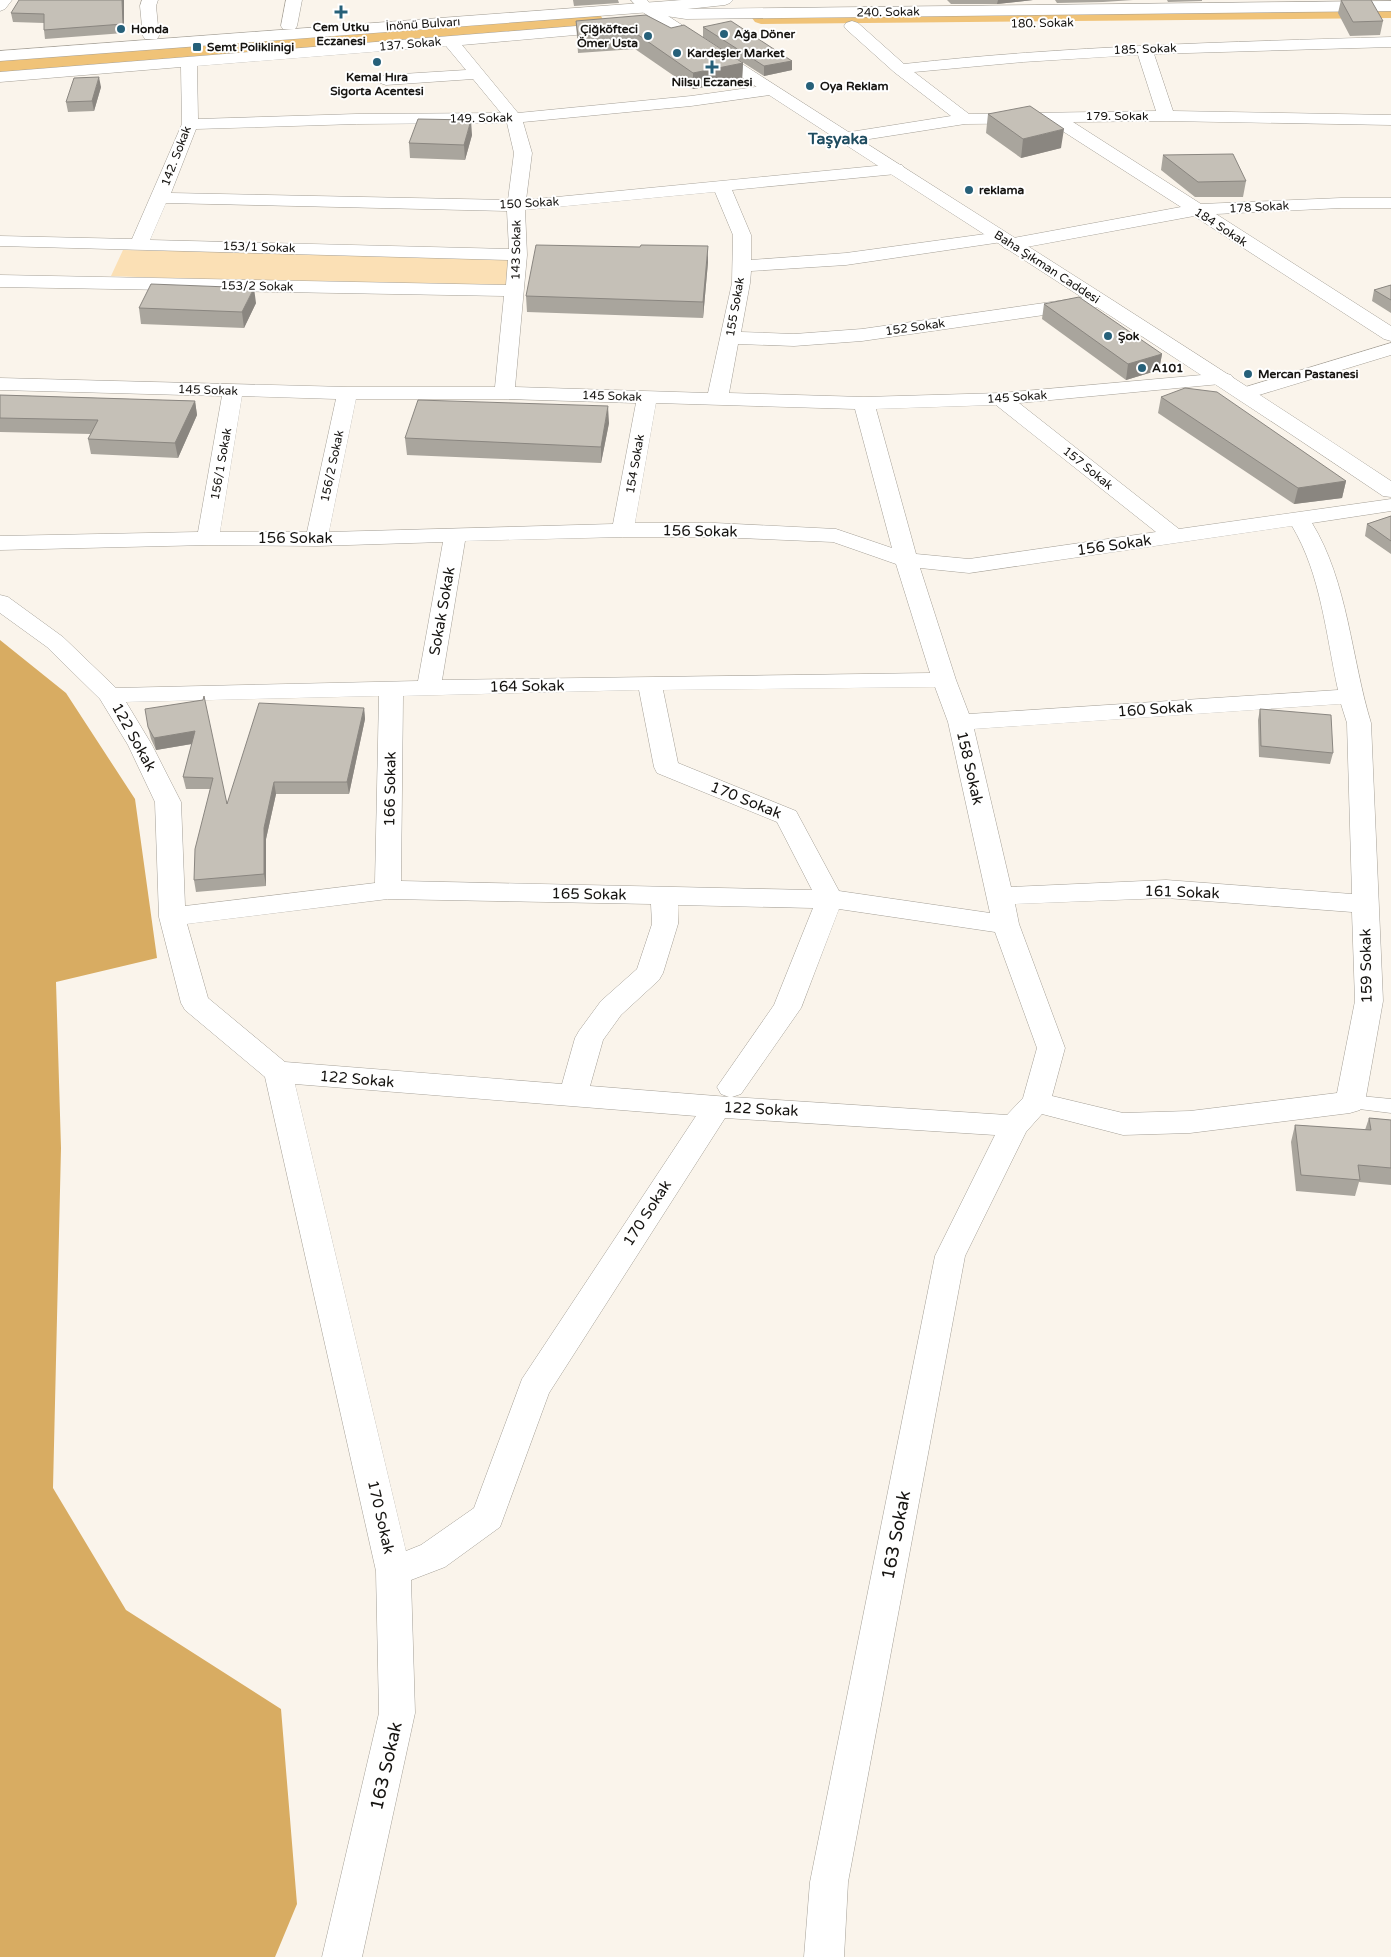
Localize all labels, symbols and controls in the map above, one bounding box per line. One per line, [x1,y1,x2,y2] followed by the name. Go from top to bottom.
[856,4,920,20] street label: 240. Sokak
[335,6,347,18] marker: Cem Utku Eczanesi
[385,14,461,34] street label: İnönü Bulvarı
[1010,15,1074,31] street label: 180. Sokak
[313,20,369,48] place label: Cem Utku Eczanesi
[131,22,169,36] place label: Honda
[577,22,638,50] place label: Çiğköfteci Ömer Usta
[115,23,127,35] marker: Honda
[734,27,795,42] place label: Ağa Döner
[718,28,730,40] marker: Ağa Döner
[642,30,654,42] marker: Çiğköfteci Ömer Usta
[378,34,442,54] street label: 137. Sokak
[207,40,294,55] place label: Semt Poliklinigi
[191,41,203,53] marker: Semt Poliklinigi
[1113,41,1177,57] street label: 185. Sokak
[687,46,785,61] place label: Kardeşler Market
[671,47,683,59] marker: Kardeşler Market
[371,56,383,68] marker: Kemal Hıra Sigorta Acentesi
[706,61,718,73] marker: Nilsu Eczanesi
[330,70,424,99] place label: Kemal Hıra Sigorta Acentesi
[671,75,753,89] place label: Nilsu Eczanesi
[820,79,889,94] place label: Oya Reklam
[804,80,816,92] marker: Oya Reklam
[1085,109,1149,123] street label: 179. Sokak
[449,110,513,126] street label: 149. Sokak
[158,124,194,188] street label: 142. Sokak
[807,129,868,149] district label: Taşyaka
[979,183,1024,197] place label: reklama
[963,184,975,196] marker: reklama
[499,194,560,212] street label: 150 Sokak
[1229,198,1290,216] street label: 178 Sokak
[1192,205,1250,249] street label: 184 Sokak
[508,219,524,280] street label: 143 Sokak
[992,228,1102,306] street label: Baha Şıkman Caddesi
[222,239,296,255] street label: 153/1 Sokak
[723,276,747,338] street label: 155 Sokak
[220,278,294,294] street label: 153/2 Sokak
[884,316,946,338] street label: 152 Sokak
[1118,329,1140,344] place label: Şok
[1102,330,1114,342] marker: Şok
[1152,361,1184,375] place label: A101
[1136,362,1148,374] marker: A101
[1258,367,1359,381] place label: Mercan Pastanesi
[1242,368,1254,380] marker: Mercan Pastanesi
[178,382,239,398] street label: 145 Sokak
[582,388,643,404] street label: 145 Sokak
[987,388,1048,406] street label: 145 Sokak
[208,426,234,501] street label: 156/1 Sokak
[318,428,347,503] street label: 156/2 Sokak
[623,433,647,495] street label: 154 Sokak
[1060,444,1116,493] street label: 157 Sokak
[662,521,738,541] street label: 156 Sokak
[257,529,333,547] street label: 156 Sokak
[1076,531,1152,559] street label: 156 Sokak
[425,565,459,657] street label: Sokak Sokak
[489,676,565,696] street label: 164 Sokak
[1117,697,1193,721] street label: 160 Sokak
[108,700,160,774] street label: 122 Sokak
[953,729,987,807] street label: 158 Sokak
[380,751,400,827] street label: 166 Sokak
[708,778,784,822] street label: 170 Sokak
[1144,882,1220,902] street label: 161 Sokak
[551,884,627,904] street label: 165 Sokak
[1356,928,1376,1004] street label: 159 Sokak
[319,1067,395,1091] street label: 122 Sokak
[723,1098,799,1120] street label: 122 Sokak
[619,1177,675,1249] street label: 170 Sokak
[364,1478,398,1556] street label: 170 Sokak
[877,1488,915,1581] street label: 163 Sokak
[365,1719,407,1812] street label: 163 Sokak

